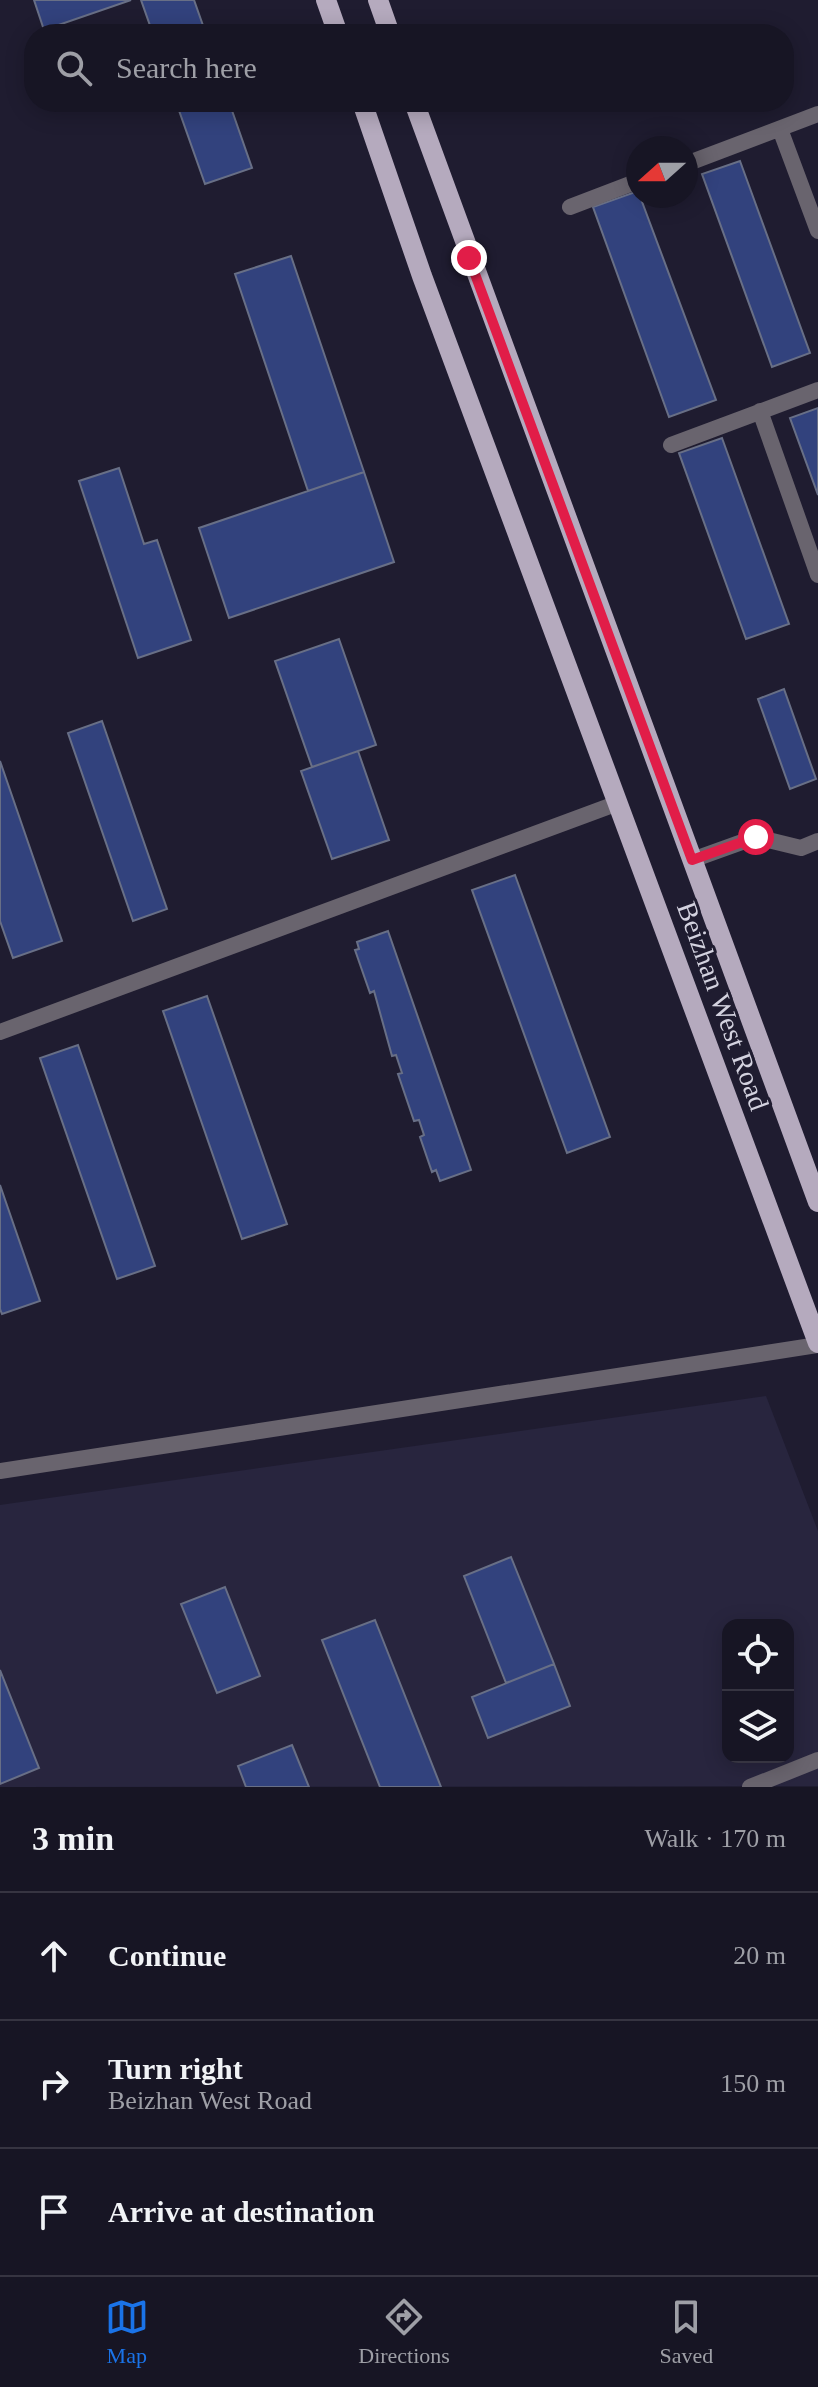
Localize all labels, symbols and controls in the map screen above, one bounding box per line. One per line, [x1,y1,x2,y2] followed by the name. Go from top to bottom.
[24,24,794,112] search box
[52,46,96,90] icon: search
[116,51,257,84] text: Search here
[626,136,698,208] north arrow
[451,240,487,276] route end
[738,819,774,855] route start
[671,898,775,1114] street label: Beizhan West Road
[722,1619,794,1763] map controls
[722,1619,794,1691] button: locate
[722,1691,794,1763] button: layers
[32,1820,114,1857] text: 3 min
[644,1824,786,1853] text: Walk · 170 m
[32,1934,76,1978] icon: ahead
[108,1939,226,1972] text: Continue
[733,1941,786,1970] text: 20 m
[108,2052,243,2085] text: Turn right
[32,2062,76,2106] icon: right
[720,2069,786,2098] text: 150 m
[108,2086,312,2115] text: Beizhan West Road
[32,2190,76,2234] icon: arrive
[108,2195,375,2228] text: Arrive at destination
[105,2295,149,2369] tab: Map
[358,2295,450,2369] tab: Directions
[659,2295,713,2369] tab: Saved

